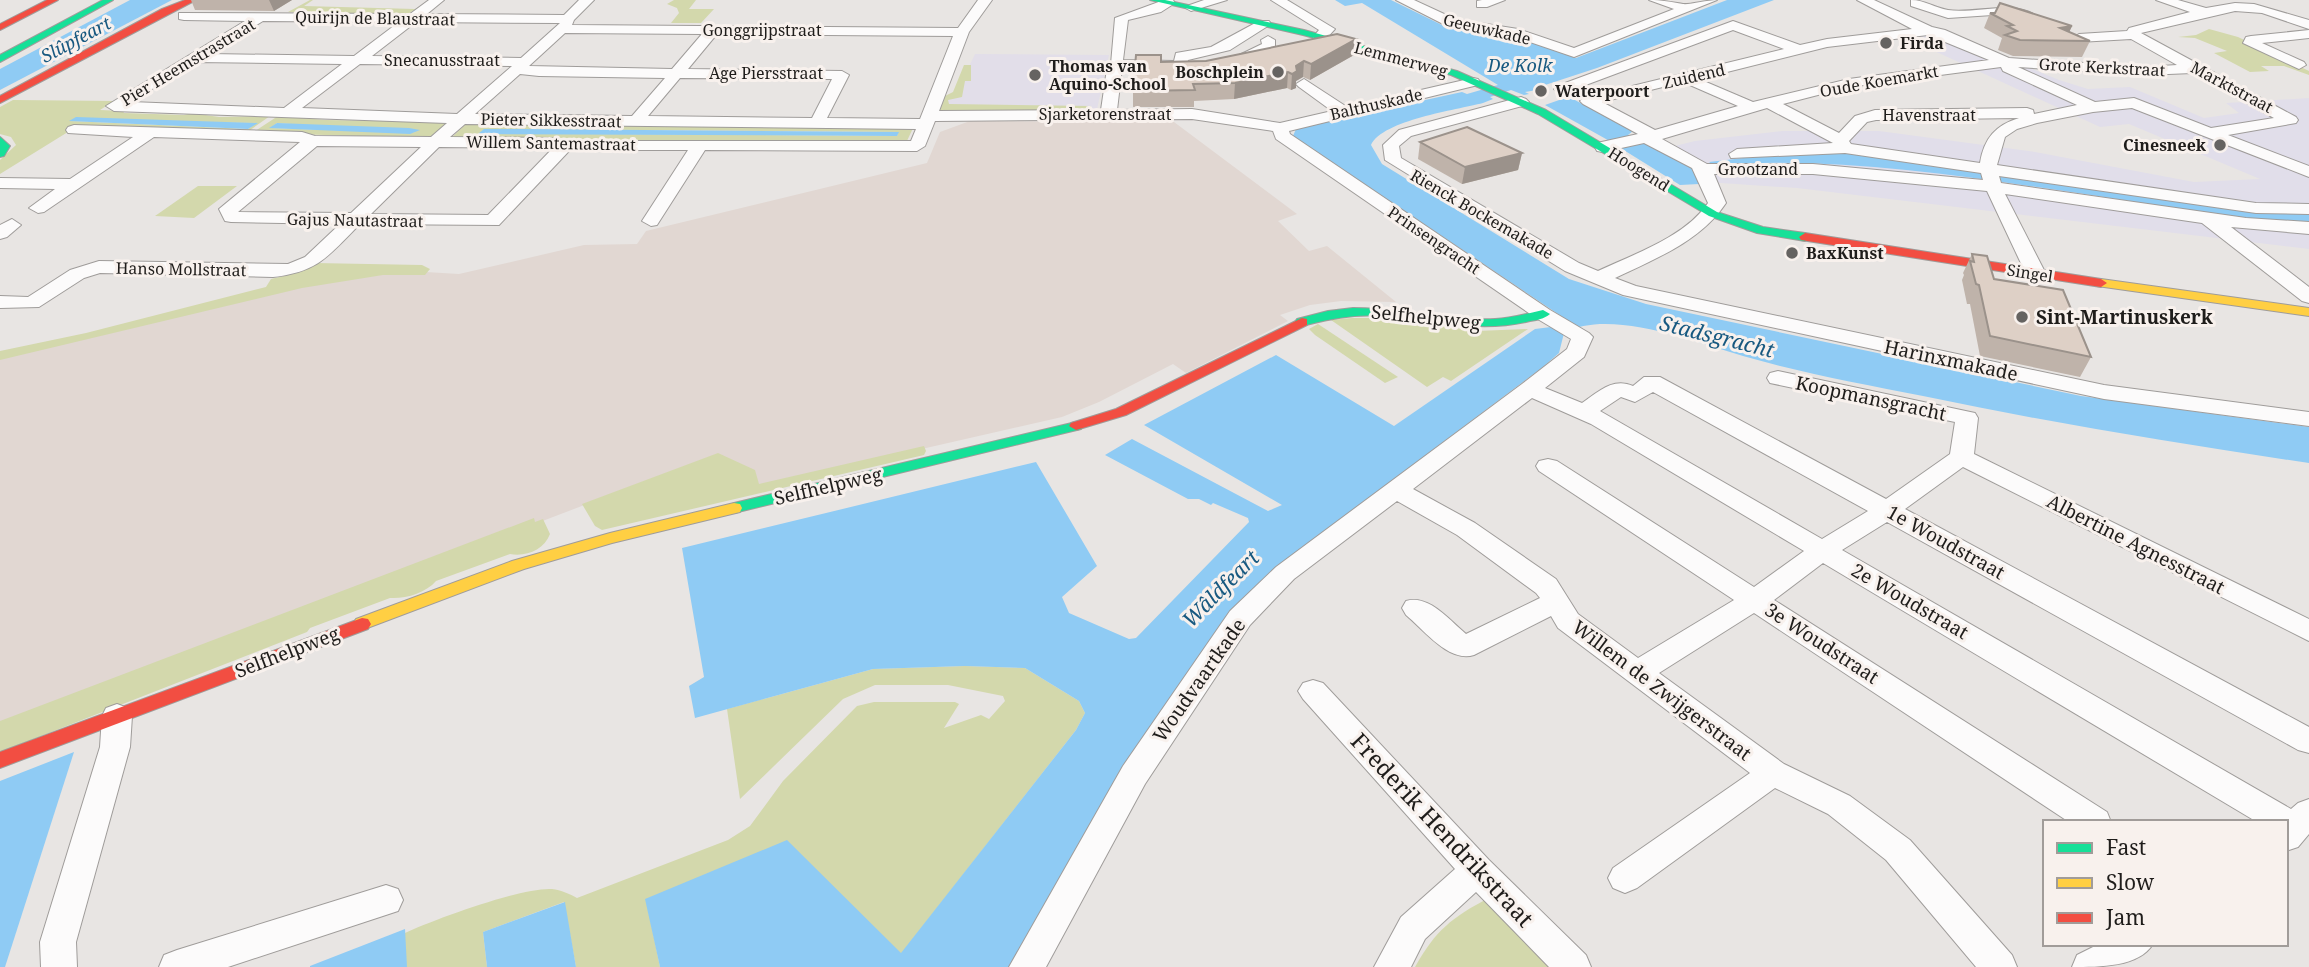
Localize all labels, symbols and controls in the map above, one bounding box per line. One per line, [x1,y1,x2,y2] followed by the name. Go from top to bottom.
[295,6,456,30] street label: Quirijn de Blaustraat
[1441,8,1533,50] street label: Geeuwkade
[36,10,115,68] water label: Slûpfeart
[117,13,259,111] street label: Pier Heemstrastraat
[702,19,822,41] street label: Gonggrijpstraat
[1900,32,1944,54] place label: Firda
[1878,35,1894,51] marker: Firda
[1352,36,1451,82] street label: Lemmerweg
[384,49,500,71] street label: Snecanusstraat
[1487,53,1553,77] water label: De Kolk
[2038,53,2166,81] street label: Grote Kerkstraat
[1049,55,1167,95] place label: Thomas van Aquino-School
[2187,56,2277,118] street label: Marktstraat
[1661,58,1727,94] street label: Zuidend
[1818,60,1940,102] street label: Oude Koemarkt
[1175,61,1264,83] place label: Boschplein
[709,62,823,84] street label: Age Piersstraat
[1270,64,1286,80] marker: Boschplein
[1027,67,1043,83] marker: Thomas van Aquino-School
[1555,80,1650,102] place label: Waterpoort
[1328,83,1424,125] street label: Balthuskade
[1533,83,1549,99] marker: Waterpoort
[1039,103,1172,125] street label: Sjarketorenstraat
[1882,104,1976,126] street label: Havenstraat
[480,108,622,132] street label: Pieter Sikkesstraat
[466,131,636,155] street label: Willem Santemastraat
[2123,134,2207,156] place label: Cinesneek
[2212,137,2228,153] marker: Cinesneek
[1604,142,1674,197] street label: Hoogend
[1718,158,1798,180] street label: Grootzand
[1406,164,1558,264] street label: Rienck Bockemakade
[1383,201,1485,279] street label: Prinsengracht
[287,208,424,232] street label: Gajus Nautastraat
[1806,242,1884,264] place label: BaxKunst
[1784,245,1800,261] marker: BaxKunst
[116,257,247,281] street label: Hanso Mollstraat
[2005,259,2055,287] street label: Singel
[1370,298,1482,336] street label: Selfhelpweg
[2036,304,2214,330] place label: Sint-Martinuskerk
[1657,308,1778,364] water label: Stadsgracht
[2014,309,2030,325] marker: Sint-Martinuskerk
[1882,333,2020,387] street label: Harinxmakade
[1793,369,1949,427] street label: Koopmansgracht
[772,461,884,511] street label: Selfhelpweg
[2043,488,2230,600] street label: Albertine Agnesstraat
[1882,499,2010,585] street label: 1e Woudstraat
[1176,543,1265,633] water label: Wâldfeart
[1847,557,1974,645] street label: 2e Woudstraat
[1760,596,1884,690] street label: 3e Woudstraat
[1147,613,1251,747] street label: Woudvaartkade
[1567,614,1757,766] street label: Willem de Zwijgerstraat
[231,620,343,684] street label: Selfhelpweg
[1344,725,1541,933] street label: Frederik Hendrikstraat
[2043,820,2288,946] legend
[2106,833,2146,861] text: Fast
[2106,868,2155,896] text: Slow
[2105,903,2145,931] text: Jam

